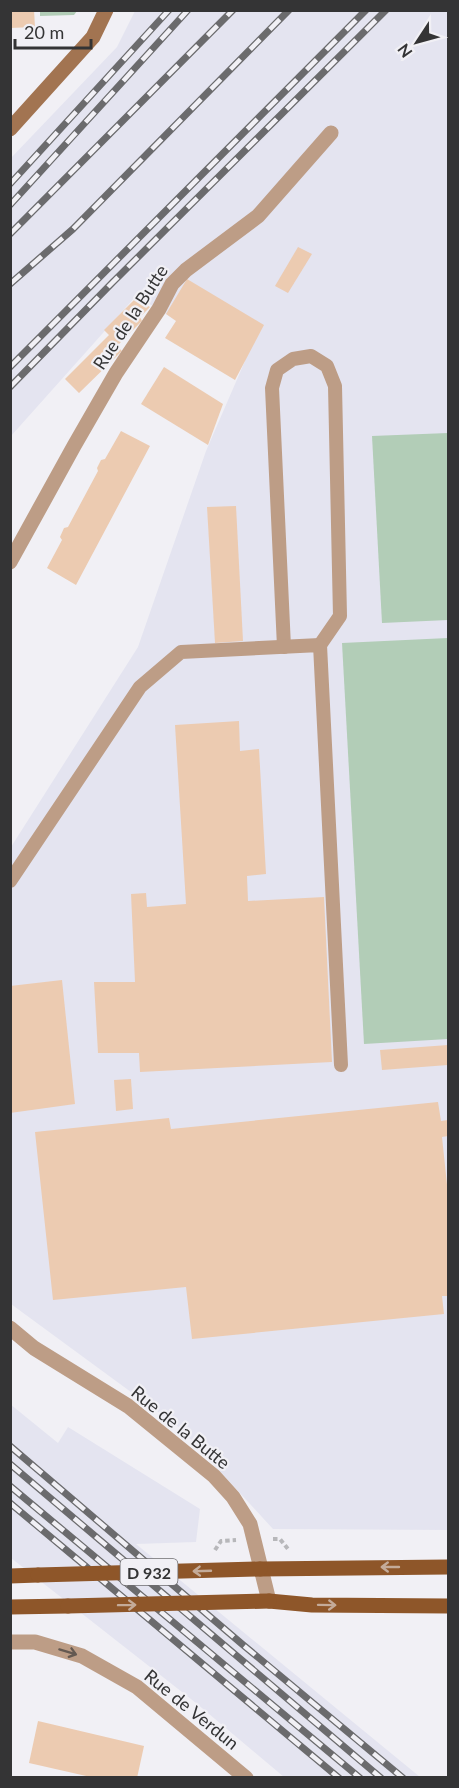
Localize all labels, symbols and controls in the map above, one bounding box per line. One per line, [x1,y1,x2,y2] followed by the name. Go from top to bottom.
[15,12,92,50] scale bar
[387,12,447,72] north arrow
[24,21,64,43] text: 20 m
[393,41,416,62] text: N
[88,261,172,373] street label: Rue de la Butte
[127,1381,235,1473] street label: Rue de la Butte
[120,1559,178,1585] road number: D 932
[381,1561,401,1573] one-way arrow
[192,1565,212,1577] one-way arrow
[116,1599,136,1611] one-way arrow
[317,1599,337,1611] one-way arrow
[58,1647,77,1658] one-way arrow
[140,1664,244,1754] street label: Rue de Verdun

